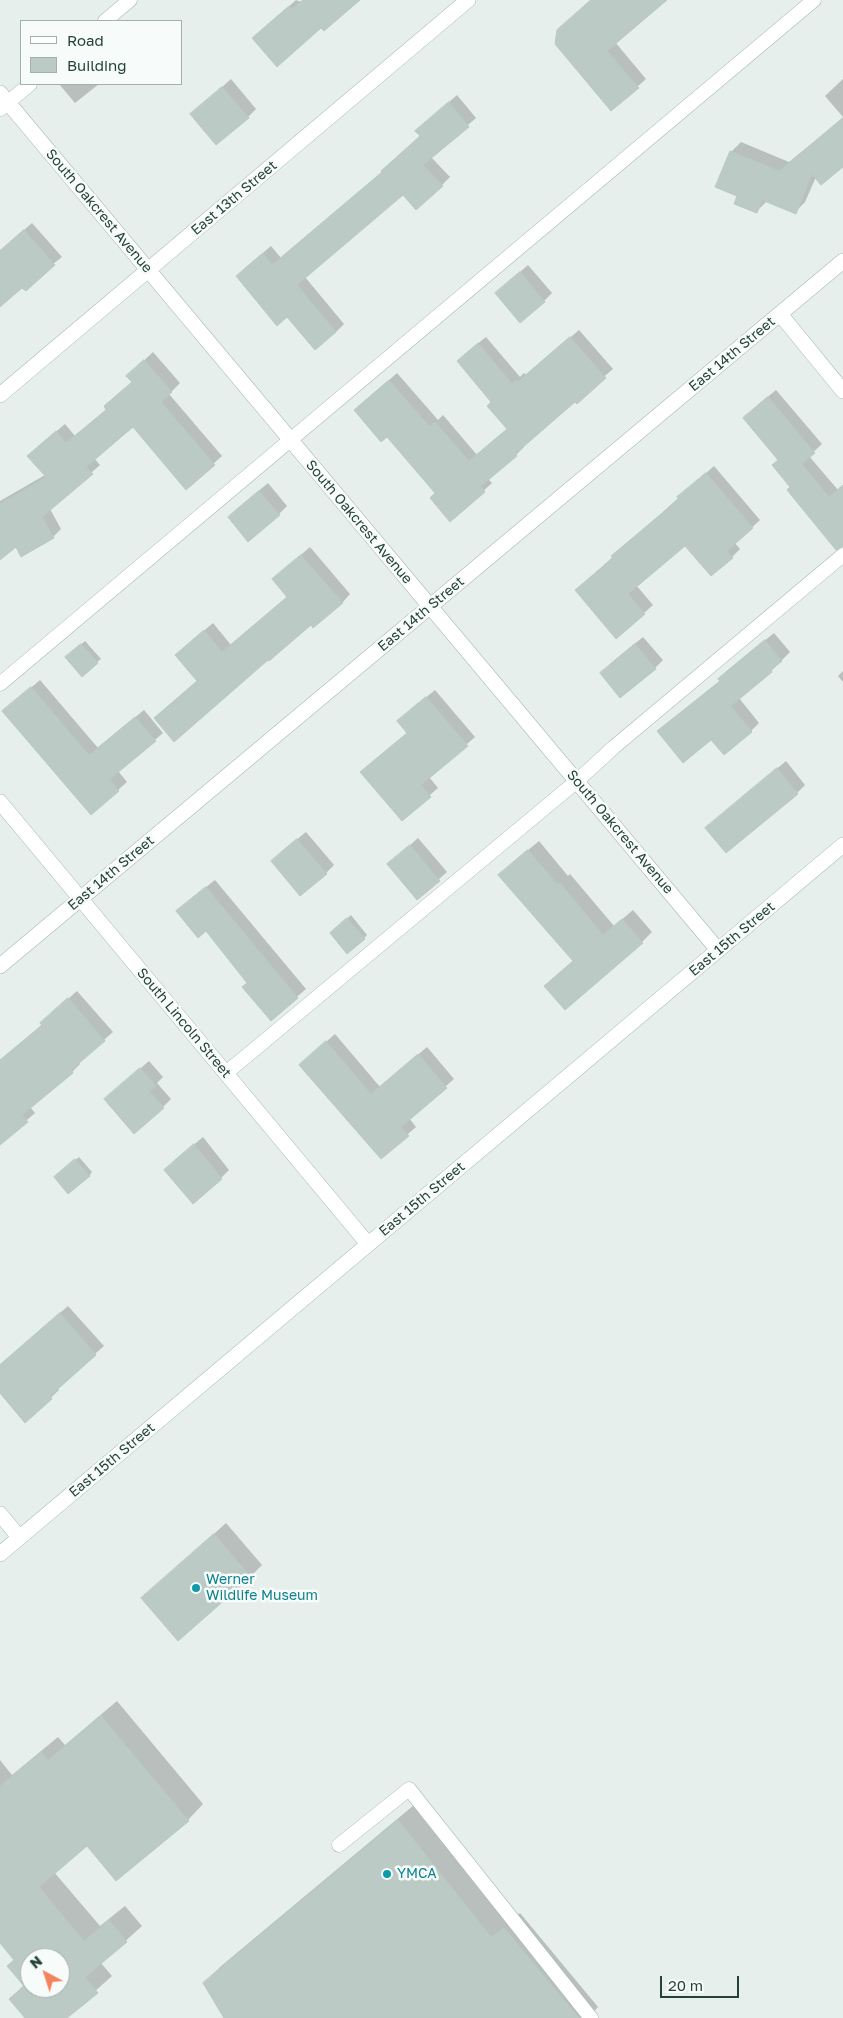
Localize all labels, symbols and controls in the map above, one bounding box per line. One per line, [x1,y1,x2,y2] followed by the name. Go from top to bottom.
[20,20,182,85] legend
[67,31,104,49] text: Road
[67,56,127,74] text: Building
[42,146,156,276] street label: South Oakcrest Avenue
[188,157,280,239] street label: East 13th Street
[685,313,779,395] street label: East 14th Street
[302,457,416,587] street label: South Oakcrest Avenue
[374,573,468,655] street label: East 14th Street
[563,767,677,897] street label: South Oakcrest Avenue
[64,832,158,914] street label: East 14th Street
[686,898,778,980] street label: East 15th Street
[133,965,235,1081] street label: South Lincoln Street
[376,1158,468,1240] street label: East 15th Street
[66,1419,158,1501] street label: East 15th Street
[206,1572,318,1604] place label: Werner Wildlife Museum
[190,1582,202,1594] marker: Werner Wildlife Museum
[397,1866,437,1882] place label: YMCA
[381,1868,393,1880] marker: YMCA
[20,1948,70,1998] north arrow
[26,1952,45,1972] text: N
[663,1966,742,1998] scale bar
[668,1976,703,1994] text: 20 m

